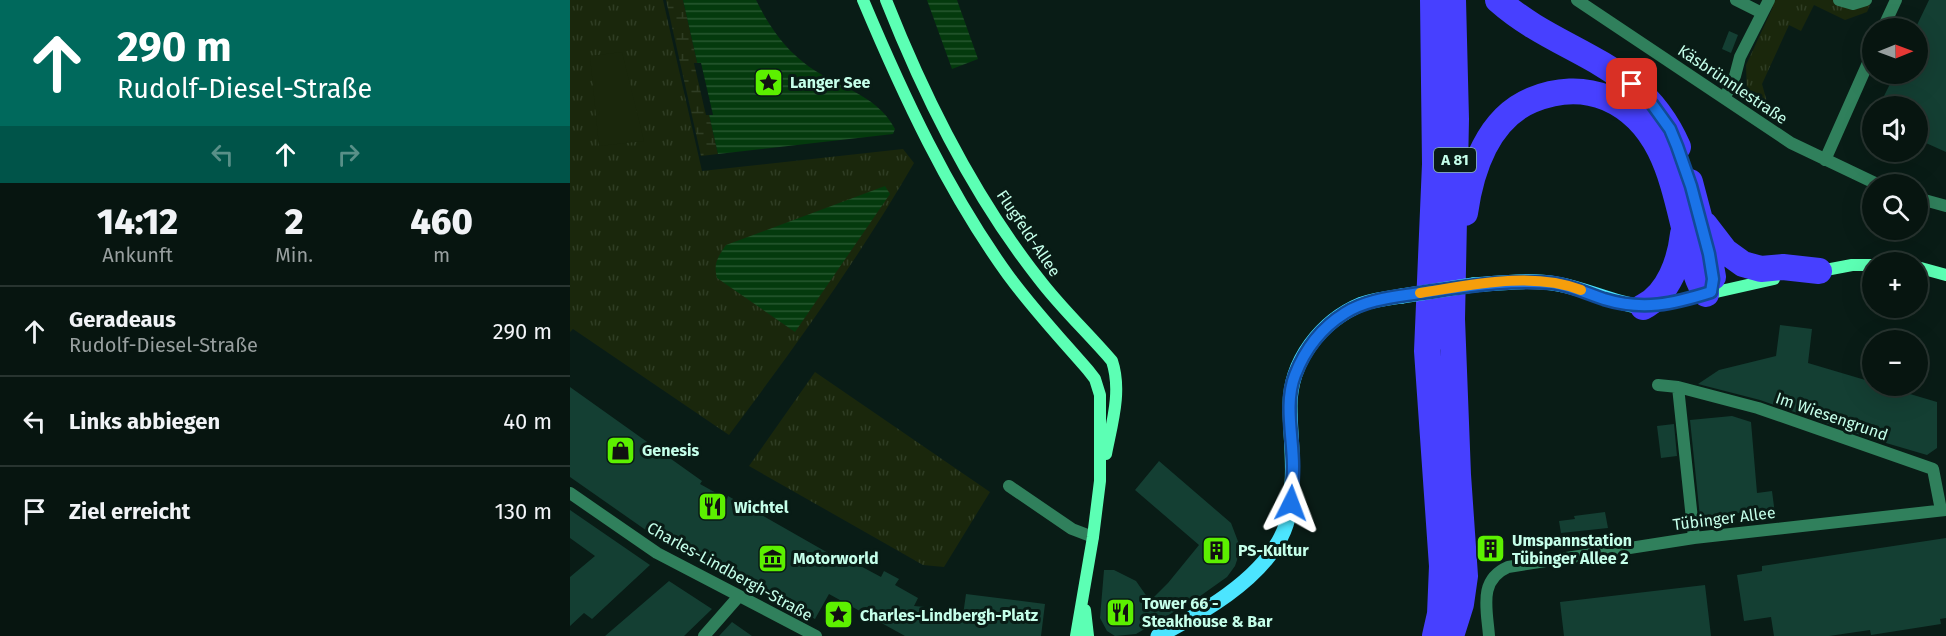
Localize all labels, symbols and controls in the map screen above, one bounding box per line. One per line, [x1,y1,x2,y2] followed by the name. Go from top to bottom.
[1862,18,1928,84] north arrow
[1862,18,1928,396] map controls
[117,22,232,72] text: 290 m
[18,24,96,102] icon: ahead
[1674,41,1791,128] street label: Käsbrünnlestraße
[1606,58,1657,109] pin
[753,66,785,98] place icon: Langer See
[1615,67,1648,100] icon: arrive
[117,73,372,105] text: Rudolf-Diesel-Straße
[790,73,871,92] place label: Langer See
[1862,96,1928,162] button: sound
[206,138,239,171] icon: left
[269,138,302,171] icon: ahead
[332,138,365,171] icon: right
[1434,148,1476,172] road number: A 81
[1862,174,1928,240] button: search
[993,186,1065,280] street label: Flugfeld-Allee
[97,200,178,244] text: 14:12
[285,200,304,244] text: 2
[410,200,473,244] text: 460
[102,243,173,267] text: Ankunft
[275,243,313,267] text: Min.
[433,243,450,267] text: m
[1862,252,1928,318] button: +
[69,306,176,333] text: Geradeaus
[18,315,51,348] icon: ahead
[493,318,552,345] text: 290 m
[1862,330,1928,396] button: −
[69,333,258,357] text: Rudolf-Diesel-Straße
[1773,388,1890,445] street label: Im Wiesengrund
[18,405,51,438] icon: left
[69,408,220,435] text: Links abbiegen
[503,408,552,435] text: 40 m
[605,434,637,466] shop icon: Genesis
[642,441,699,460] place label: Genesis
[1259,471,1323,535] position arrow
[697,491,729,523] restaurant icon: Wichtel
[18,495,51,528] icon: arrive
[69,498,190,525] text: Ziel erreicht
[495,498,552,525] text: 130 m
[734,498,789,517] place label: Wichtel
[1672,503,1777,534] street label: Tübinger Allee
[644,518,816,625] street label: Charles-Lindbergh-Straße
[1512,531,1632,568] place label: Umspannstation Tübinger Allee 2
[1475,533,1507,565] building icon: Umspannstation Tübinger Allee 2
[1201,534,1233,566] building icon: PS-Kultur
[1238,541,1309,560] place label: PS-Kultur
[756,542,788,574] museum icon: Motorworld
[793,549,879,568] place label: Motorworld
[1142,594,1273,631] place label: Tower 66 - Steakhouse & Bar
[1105,596,1137,628] restaurant icon: Tower 66 - Steakhouse & Bar
[823,599,855,631] place icon: Charles-Lindbergh-Platz
[860,606,1039,625] place label: Charles-Lindbergh-Platz

